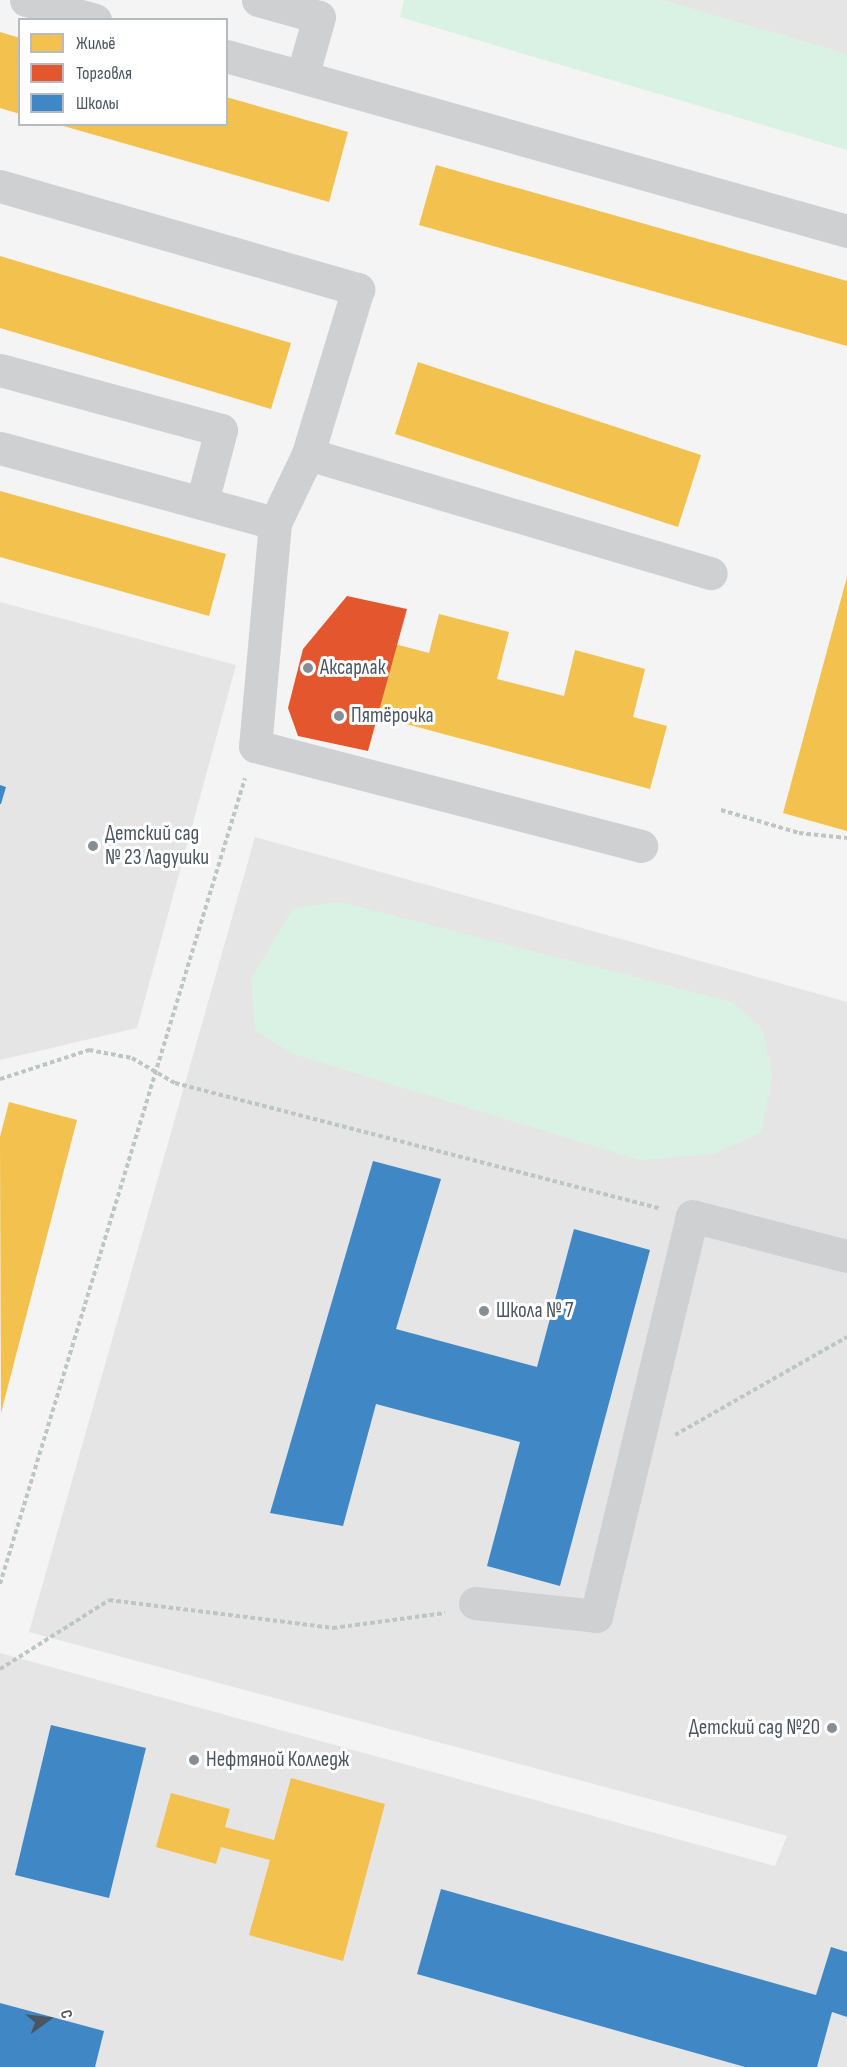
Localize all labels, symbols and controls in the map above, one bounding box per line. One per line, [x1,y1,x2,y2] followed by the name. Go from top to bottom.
[18,18,228,126] legend
[76,33,116,54] text: Жильё
[76,63,132,84] text: Торговля
[76,93,119,114] text: Школы
[320,655,386,681] place label: Аксарлак
[301,661,315,675] marker: Аксарлак
[351,703,434,729] place label: Пятёрочка
[332,709,346,723] marker: Пятёрочка
[105,821,209,871] place label: Детский сад № 23 Ладушки
[86,839,100,853] marker: Детский сад № 23 Ладушки
[496,1298,573,1324] place label: Школа № 7
[477,1304,491,1318] marker: Школа № 7
[689,1715,820,1741] place label: Детский сад №20
[825,1721,839,1735] marker: Детский сад №20
[206,1747,349,1773] place label: Нефтяной Колледж
[187,1753,201,1767] marker: Нефтяной Колледж
[18,1989,78,2049] north arrow
[56,2008,76,2021] text: С

